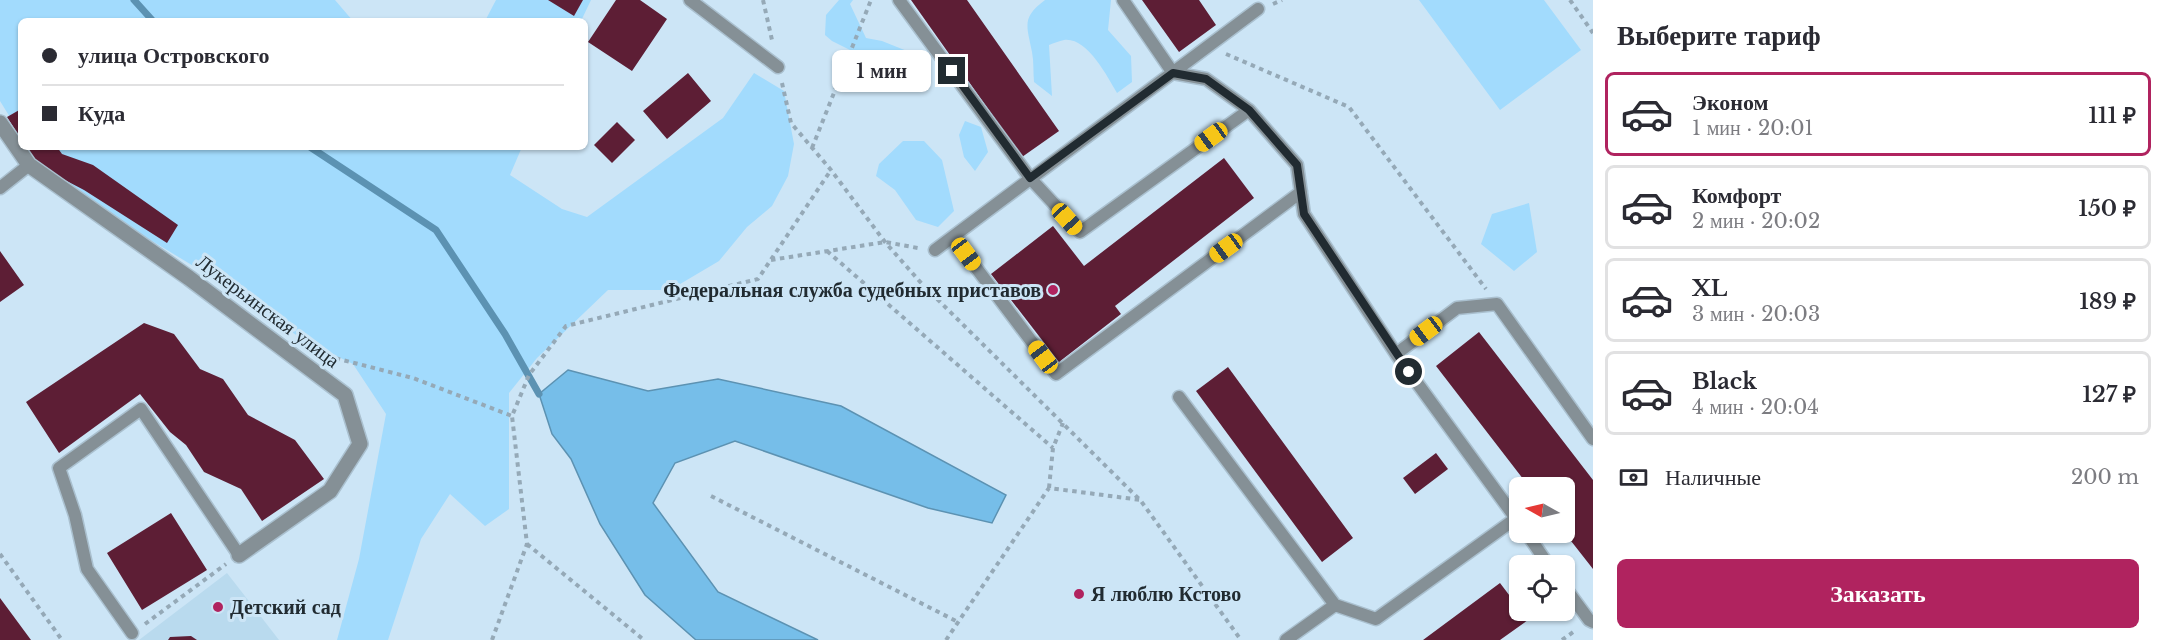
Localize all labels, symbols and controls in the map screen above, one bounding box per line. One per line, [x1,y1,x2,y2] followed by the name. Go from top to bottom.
[1617,19,1821,52] text: Выберите тариф
[78,42,269,69] text: улица Островского
[832,50,931,92] callout: 1 мин
[938,57,965,84] route end
[856,59,907,83] text: 1 мин
[1620,87,1674,141] icon: car
[1692,89,1769,116] text: Эконом
[78,100,125,127] text: Куда
[2088,102,2136,129] text: 111 ₽
[1692,116,1813,140] text: 1 мин · 20:01
[1191,119,1231,155] car
[1620,180,1674,234] icon: car
[1692,182,1781,209] text: Комфорт
[2078,195,2136,222] text: 150 ₽
[1048,200,1086,238] car
[1692,209,1820,233] text: 2 мин · 20:02
[1206,230,1246,266] car
[948,234,984,274] car
[192,249,344,373] street label: Лукерьинская улица
[1620,273,1674,327] icon: car
[1692,275,1727,302] text: XL
[663,278,1041,302] place label: Федеральная служба судебных приставов
[1046,283,1060,297] marker: Федеральная служба судебных приставов
[2079,288,2136,315] text: 189 ₽
[1692,302,1820,326] text: 3 мин · 20:03
[1406,313,1446,349] car
[1025,337,1061,377] car
[1395,358,1422,385] route start
[1620,366,1674,420] icon: car
[1692,368,1757,395] text: Black
[2082,381,2136,408] text: 127 ₽
[1692,395,1819,419] text: 4 мин · 20:04
[1617,461,1650,494] icon: cash
[1665,464,1761,491] text: Наличные
[2071,465,2139,489] text: 200 m
[1509,477,1575,543] north arrow
[1509,477,1575,621] map controls
[1509,555,1575,621] button: locate
[1617,559,2139,628] button: Заказать
[1091,582,1241,606] place label: Я люблю Кстово
[1072,587,1086,601] marker: Я люблю Кстово
[230,595,341,619] place label: Детский сад
[211,600,225,614] marker: Детский сад

